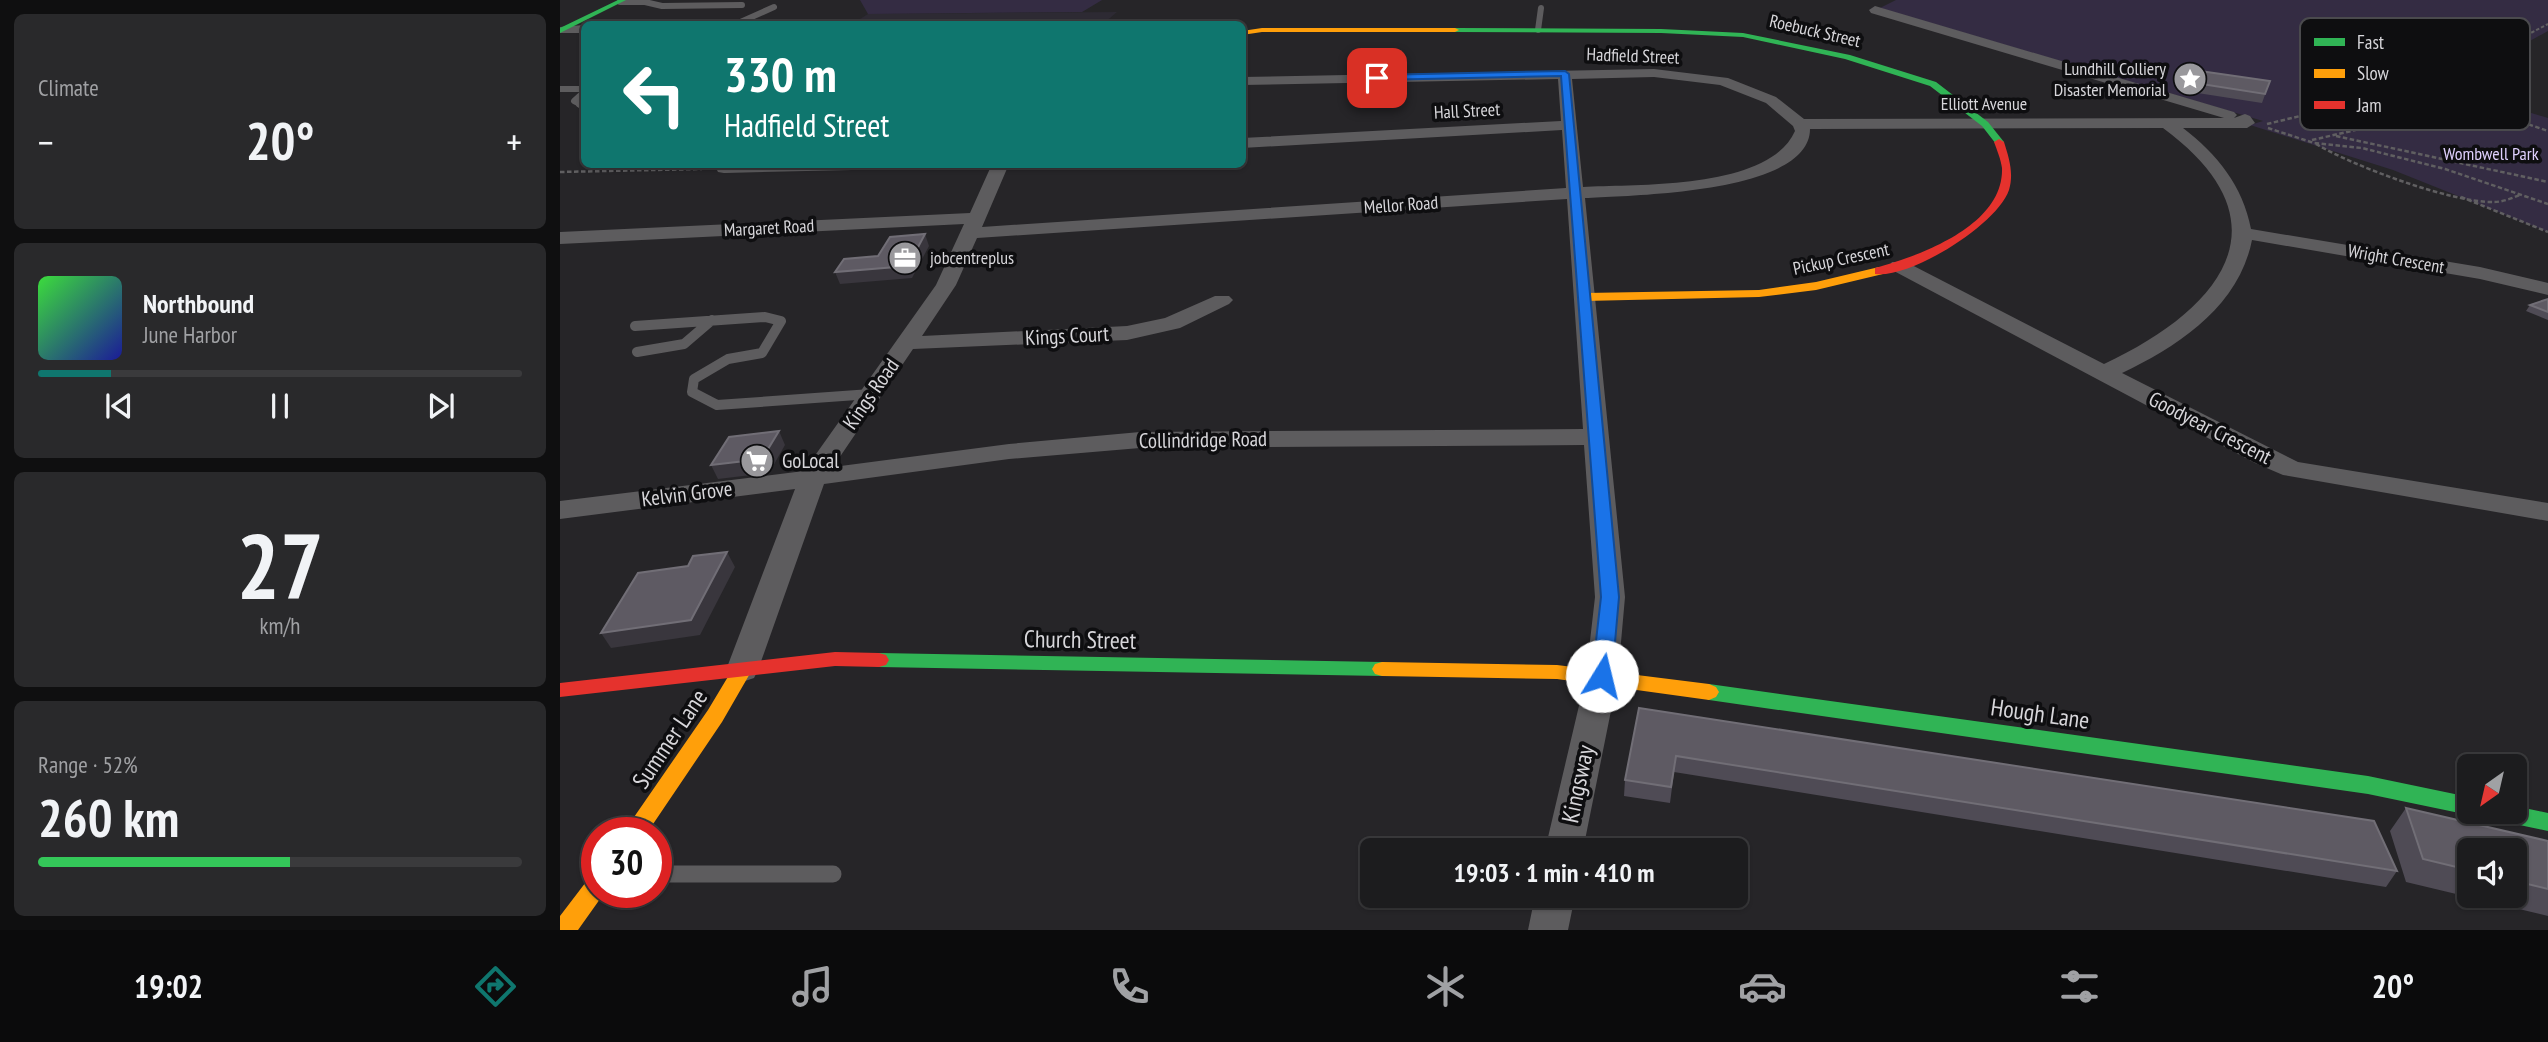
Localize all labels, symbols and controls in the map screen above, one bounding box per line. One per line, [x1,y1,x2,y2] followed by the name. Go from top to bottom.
[1767,9,1863,52] street label: Roebuck Street
[2300,18,2530,130] legend
[2357,30,2385,54] text: Fast
[724,42,837,106] text: 330 m
[1586,42,1680,69] street label: Hadfield Street
[1347,48,1407,108] pin
[609,49,700,140] icon: left
[2054,57,2167,101] place label: Lundhill Colliery Disaster Memorial
[1358,59,1396,97] icon: arrive
[2171,60,2209,98] place icon: Lundhill Colliery Disaster Memorial
[2357,61,2390,85] text: Slow
[38,73,99,102] text: Climate
[1941,92,2027,115] street label: Elliott Avenue
[2356,93,2382,117] text: Jam
[1433,97,1501,124] street label: Hall Street
[724,104,889,146] text: Hadfield Street
[246,107,314,174] text: 20°
[38,117,54,166] text: −
[506,117,522,166] text: +
[2443,142,2539,165] park label: Wombwell Park
[1363,190,1439,219] street label: Mellor Road
[723,214,815,241] street label: Margaret Road
[1791,237,1891,280] street label: Pickup Crescent
[886,239,924,277] office icon: jobcentreplus
[2346,239,2446,278] street label: Wright Crescent
[930,246,1014,269] place label: jobcentreplus
[143,287,254,320] text: Northbound
[143,320,237,349] text: June Harbor
[1024,320,1110,351] street label: Kings Court
[836,353,905,434] street label: Kings Road
[2144,385,2276,470] street label: Goodyear Crescent
[100,387,138,425] icon: previous
[261,387,299,425] icon: pause
[422,387,460,425] icon: next
[1139,425,1267,454] street label: Collindridge Road
[738,442,776,480] supermarket icon: GoLocal
[782,447,839,474] place label: GoLocal
[640,475,734,512] street label: Kelvin Grove
[237,506,324,624] text: 27
[260,611,300,640] text: km/h
[1024,623,1137,656] street label: Church Street
[1565,639,1639,713] position arrow
[625,683,714,794] street label: Summer Lane
[1989,691,2091,736] street label: Hough Lane
[1554,742,1601,826] street label: Kingsway
[38,750,138,779] text: Range · 52%
[2457,754,2527,824] north arrow
[2457,754,2527,908] map controls
[38,784,179,851] text: 260 km
[581,817,672,908] speed limit sign: 30
[2457,838,2527,908] button: sound
[1454,856,1654,889] text: 19:03 · 1 min · 410 m
[471,962,520,1011] icon: directions
[788,962,837,1011] icon: music
[1105,962,1154,1011] icon: phone
[1421,962,1470,1011] icon: climate
[1738,962,1787,1011] icon: car
[2055,962,2104,1011] icon: filters
[134,965,203,1007] text: 19:02
[2372,965,2414,1007] text: 20°

